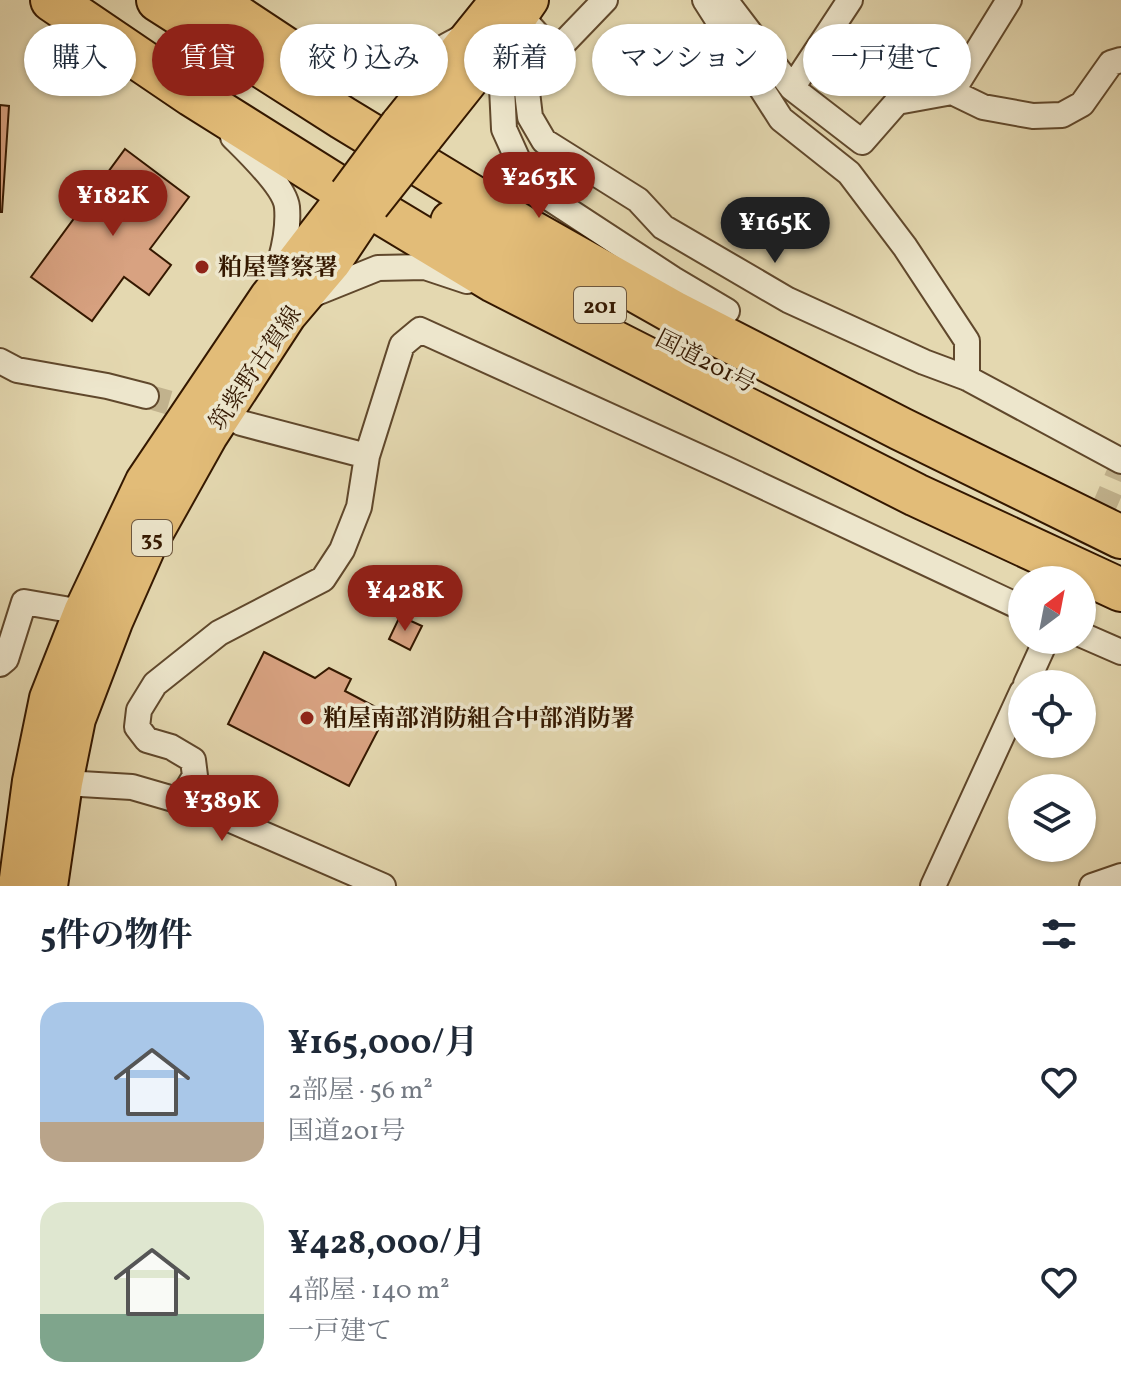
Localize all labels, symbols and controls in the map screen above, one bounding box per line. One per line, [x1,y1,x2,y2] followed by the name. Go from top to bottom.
[24,24,136,96] chip: 購入
[152,24,264,96] chip: 賃貸
[280,24,448,96] chip: 絞り込み
[464,24,576,96] chip: 新着
[592,24,787,96] chip: マンション
[803,24,971,96] chip: 一戸建て
[483,152,595,220] pin: ¥263K
[501,160,577,196] text: ¥263K
[57,170,169,238] pin: ¥182K
[76,178,150,214] text: ¥182K
[719,197,831,265] pin: ¥165K
[739,205,811,241] text: ¥165K
[218,252,338,286] place label: 粕屋警察署
[193,258,211,276] marker: 粕屋警察署
[574,287,626,323] road number: 201
[202,300,311,438] street label: 筑紫野古賀線
[649,323,761,403] street label: 国道201号
[132,520,172,556] road number: 35
[349,565,461,633] pin: ¥428K
[1008,566,1096,654] north arrow
[1008,566,1096,862] map controls
[366,573,444,609] text: ¥428K
[1008,670,1096,758] button: locate
[323,703,635,737] place label: 粕屋南部消防組合中部消防署
[298,709,316,727] marker: 粕屋南部消防組合中部消防署
[1008,774,1096,862] button: layers
[166,775,278,843] pin: ¥389K
[183,783,261,819] text: ¥389K
[1037,912,1081,956] icon: filters
[40,914,192,961] text: 5件の物件
[288,1021,479,1068] text: ¥165,000/月
[104,1034,200,1130] icon: home
[1037,1060,1081,1104] icon: heart
[288,1073,433,1109] text: 2部屋 · 56 m²
[288,1114,405,1150] text: 国道201号
[288,1221,486,1268] text: ¥428,000/月
[104,1234,200,1330] icon: home
[1037,1260,1081,1304] icon: heart
[288,1273,450,1309] text: 4部屋 · 140 m²
[288,1314,392,1350] text: 一戸建て

